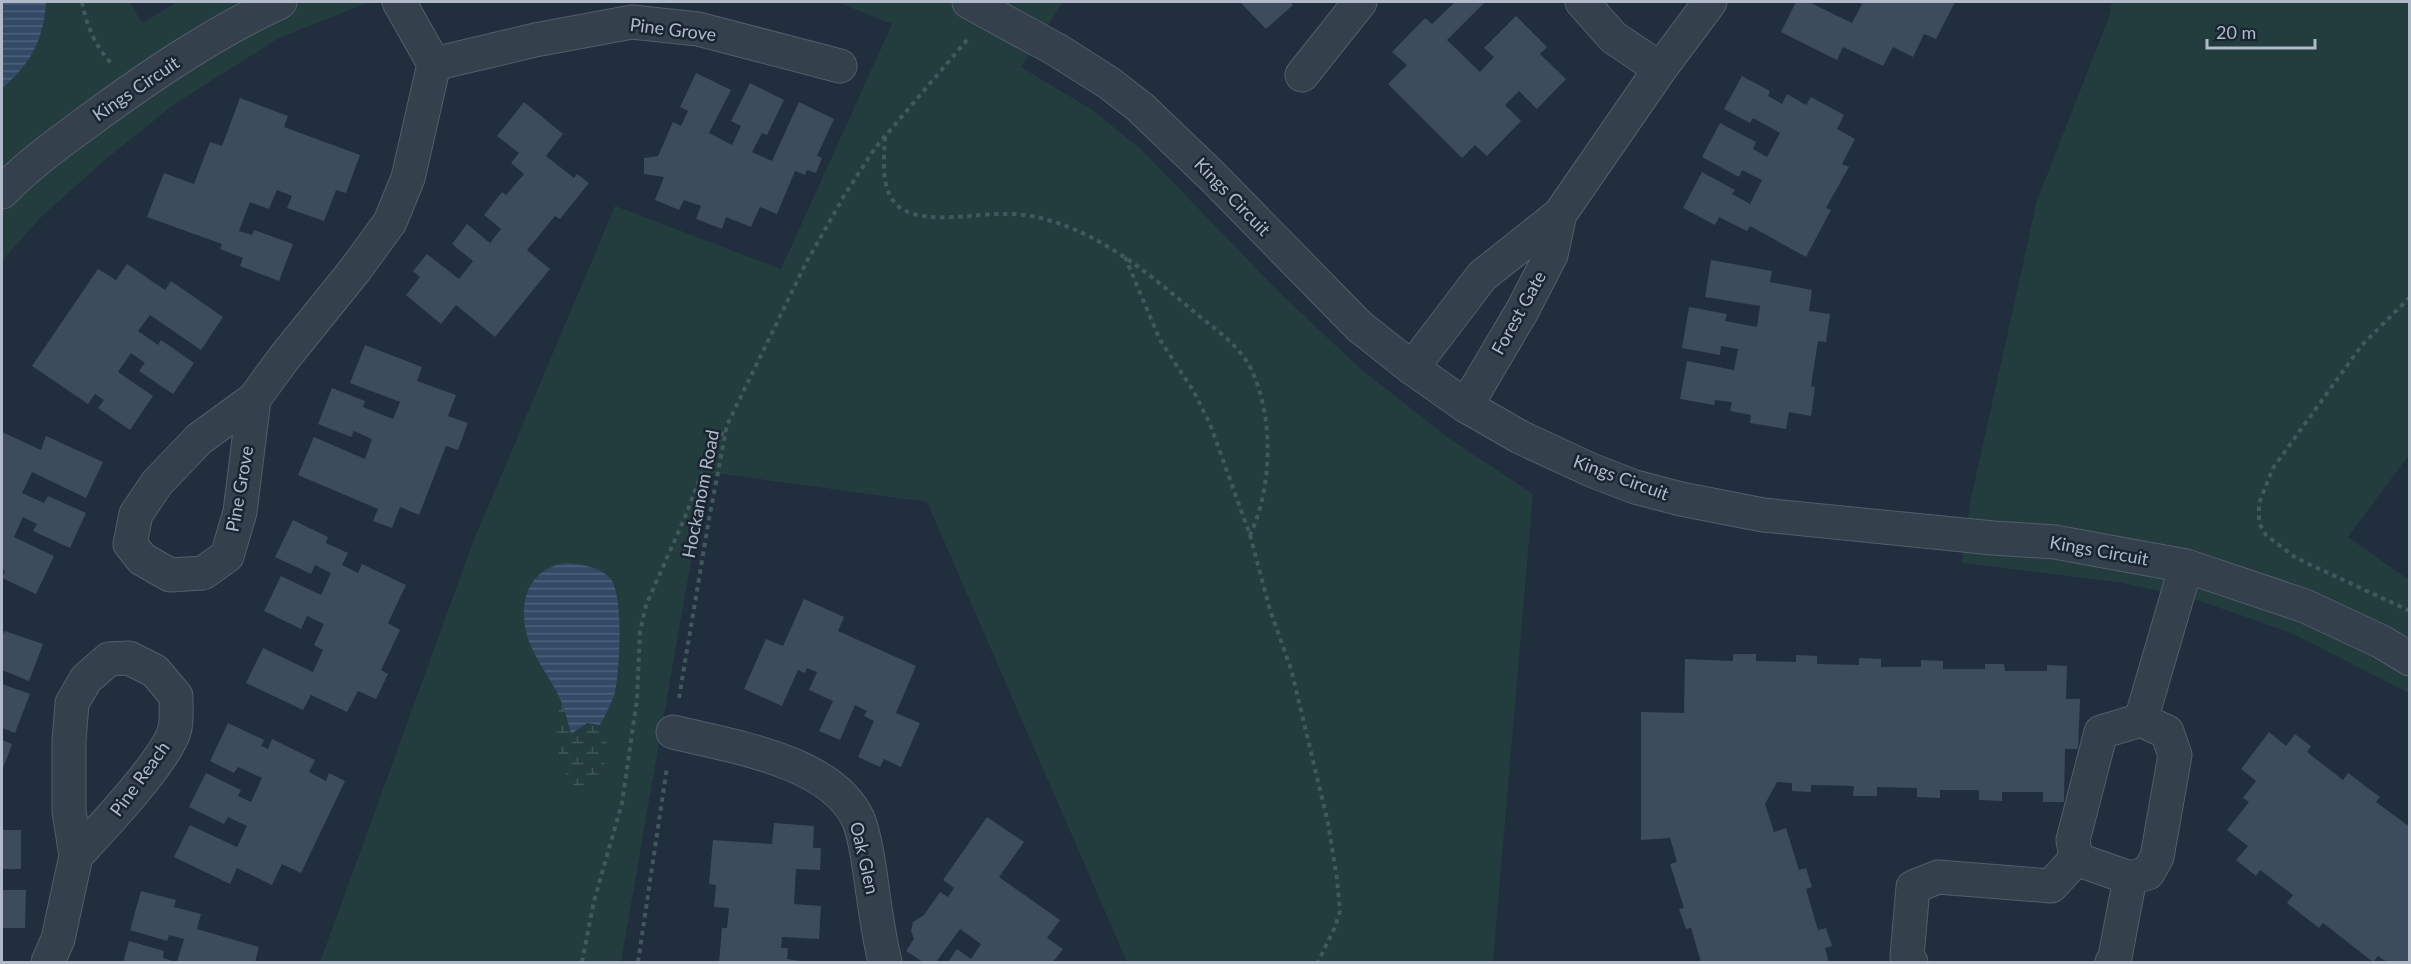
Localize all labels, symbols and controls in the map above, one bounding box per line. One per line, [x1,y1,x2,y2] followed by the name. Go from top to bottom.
[2207,12,2315,50] scale bar
[629,13,718,45] street label: Pine Grove
[2216,21,2256,43] text: 20 m
[88,51,183,125] street label: Kings Circuit
[1190,153,1276,240] street label: Kings Circuit
[1486,267,1550,358] street label: Forest Gate
[677,428,723,560] street label: Hockanom Road
[221,444,257,534] street label: Pine Grove
[1571,450,1673,505] street label: Kings Circuit
[2048,531,2151,570] street label: Kings Circuit
[105,737,174,820] street label: Pine Reach
[846,819,884,896] street label: Oak Glen

